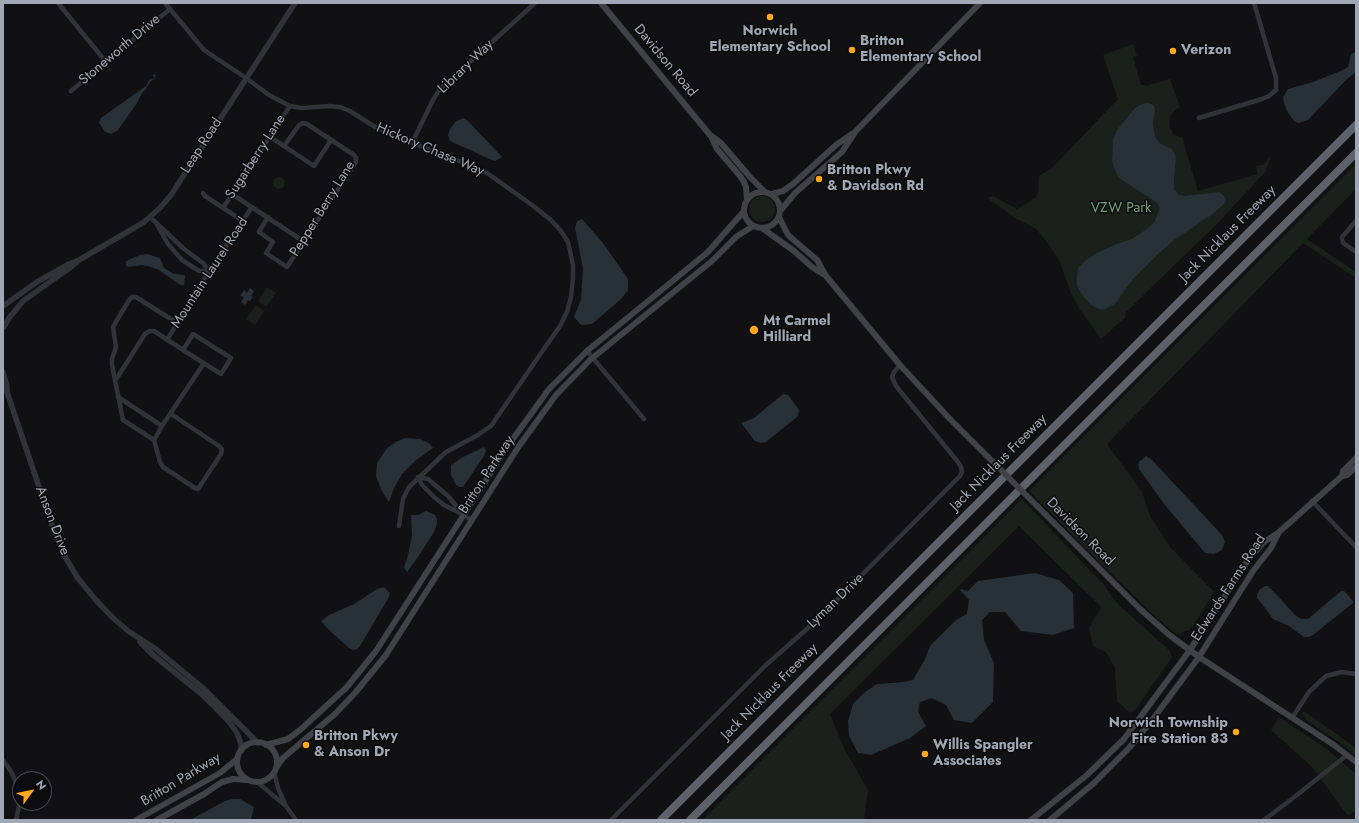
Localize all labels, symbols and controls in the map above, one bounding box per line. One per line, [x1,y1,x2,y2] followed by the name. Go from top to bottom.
[76,11,164,89] street label: Stoneworth Drive
[765,12,775,22] marker: Norwich Elementary School
[630,22,700,100] street label: Davidson Road
[709,24,831,56] place label: Norwich Elementary School
[860,34,981,66] place label: Britton Elementary School
[435,37,497,97] street label: Library Way
[1181,43,1231,59] place label: Verizon
[847,45,857,55] marker: Britton Elementary School
[1168,46,1178,56] marker: Verizon
[222,111,290,203] street label: Sugarberry Lane
[178,115,226,177] street label: Leap Road
[374,120,486,180] street label: Hickory Chase Way
[287,158,359,260] street label: Pepper Berry Lane
[827,163,924,196] place label: Britton Pkwy & Davidson Rd
[814,174,824,184] marker: Britton Pkwy & Davidson Rd
[1176,182,1280,286] street label: Jack Nicklaus Freeway
[1091,201,1151,217] park label: VZW Park
[168,214,252,332] street label: Mountain Laurel Road
[763,314,831,346] place label: Mt Carmel Hilliard
[748,324,760,336] marker: Mt Carmel Hilliard
[947,411,1051,515] street label: Jack Nicklaus Freeway
[456,433,518,517] street label: Britton Parkway
[31,484,73,558] street label: Anson Drive
[1043,495,1117,569] street label: Davidson Road
[1188,532,1270,644] street label: Edwards Farms Road
[804,570,868,632] street label: Lyman Drive
[718,640,822,744] street label: Jack Nicklaus Freeway
[1109,716,1228,748] place label: Norwich Township Fire Station 83
[1231,727,1241,737] marker: Norwich Township Fire Station 83
[314,729,398,762] place label: Britton Pkwy & Anson Dr
[933,738,1033,770] place label: Willis Spangler Associates
[301,740,311,750] marker: Britton Pkwy & Anson Dr
[920,749,930,759] marker: Willis Spangler Associates
[138,750,224,810] street label: Britton Parkway
[12,771,52,811] north arrow
[32,777,50,793] text: N

